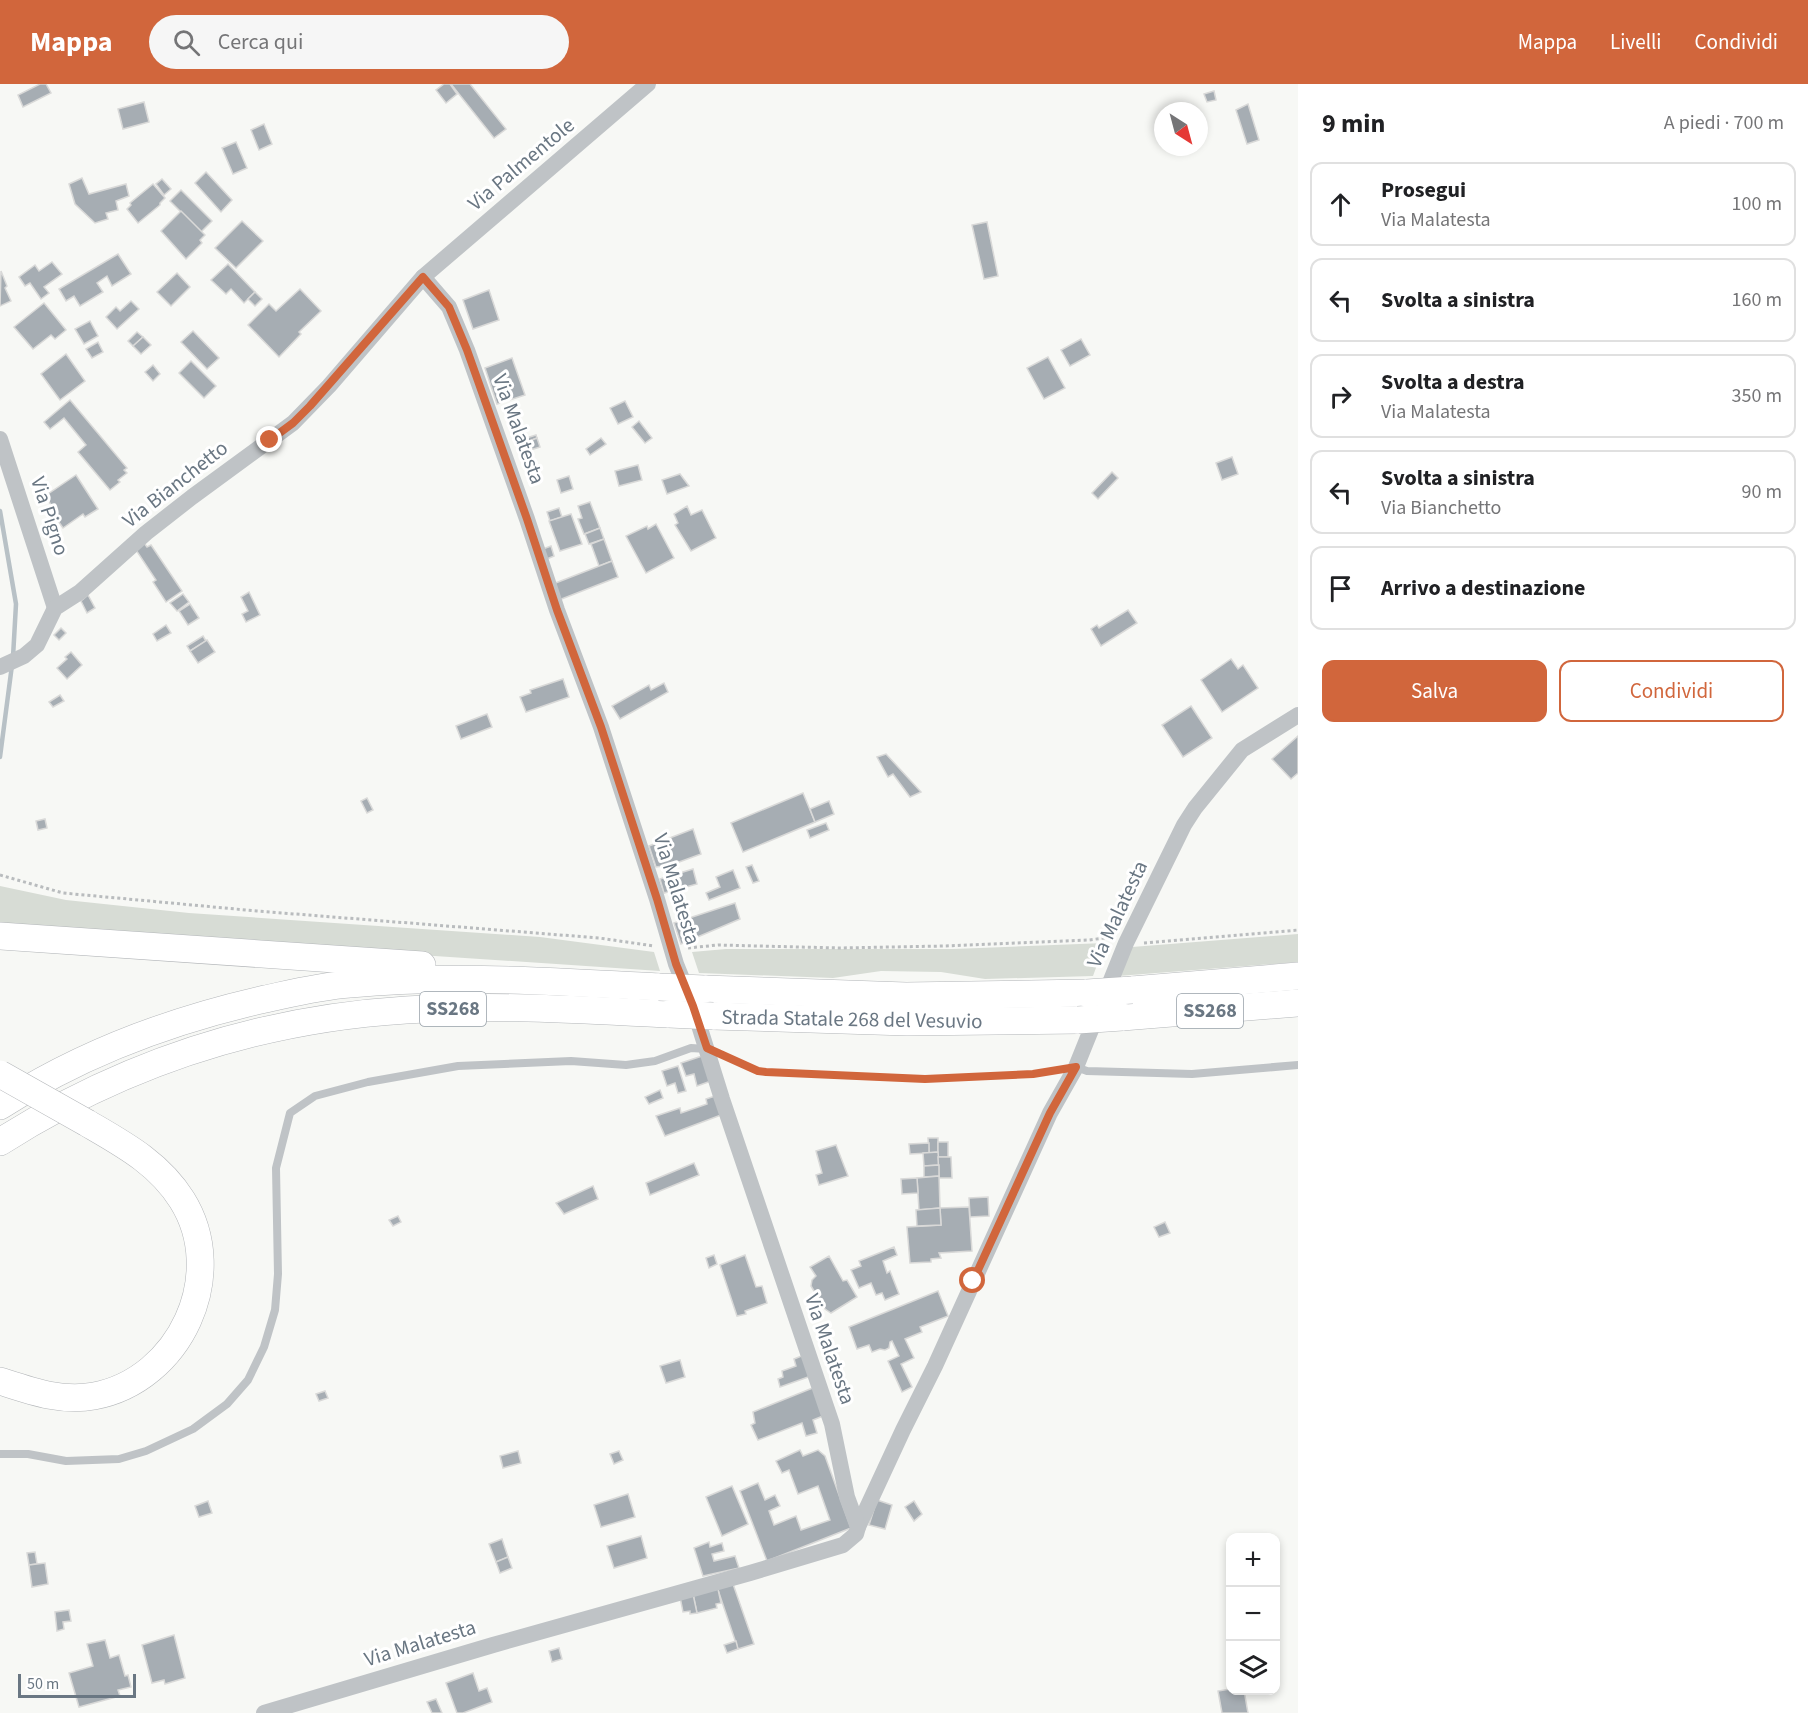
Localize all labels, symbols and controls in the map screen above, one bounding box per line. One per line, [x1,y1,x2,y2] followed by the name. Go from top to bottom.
[149,15,569,69] search box
[30,22,113,62] text: Mappa
[170,26,203,59] icon: search
[218,26,303,58] text: Cerca qui
[1518,27,1577,57] text: Mappa
[1610,27,1662,57] text: Livelli
[1695,27,1778,57] text: Condividi
[1154,102,1208,156] north arrow
[1322,105,1385,142] text: 9 min
[1664,109,1784,137] text: A piedi · 700 m
[461,110,581,218] street label: Via Palmentole
[1381,174,1466,206] text: Prosegui
[1324,188,1357,221] icon: ahead
[1732,190,1782,218] text: 100 m
[1381,206,1491,234] text: Via Malatesta
[1324,284,1357,317] icon: left
[1381,284,1535,316] text: Svolta a sinistra
[1732,286,1782,314] text: 160 m
[1381,366,1525,398] text: Svolta a destra
[485,370,553,488] street label: Via Malatesta
[1324,380,1357,413] icon: right
[1732,382,1782,410] text: 350 m
[1381,398,1491,426] text: Via Malatesta
[256,426,282,452] route end
[116,433,234,535] street label: Via Bianchetto
[1381,462,1535,494] text: Svolta a sinistra
[23,473,77,559] street label: Via Pigno
[1324,476,1357,509] icon: left
[1742,478,1782,506] text: 90 m
[1381,494,1501,522] text: Via Bianchetto
[1324,572,1357,605] icon: arrive
[1381,572,1586,604] text: Arrivo a destinazione
[1322,660,1547,722] button: Salva
[1559,660,1784,722] button: Condividi
[646,830,708,948] street label: Via Malatesta
[1079,855,1155,973] street label: Via Malatesta
[420,992,486,1026] road number: SS268
[1177,994,1243,1028] road number: SS268
[721,1002,983,1036] street label: Strada Statale 268 del Vesuvio
[959,1267,985,1293] route start
[797,1290,863,1408] street label: Via Malatesta
[1226,1533,1280,1695] map controls
[1226,1533,1280,1587] button: +
[1226,1587,1280,1641] button: −
[361,1612,479,1674] street label: Via Malatesta
[1226,1641,1280,1695] button: layers
[18,1671,136,1698] scale bar
[27,1673,59,1695] text: 50 m

